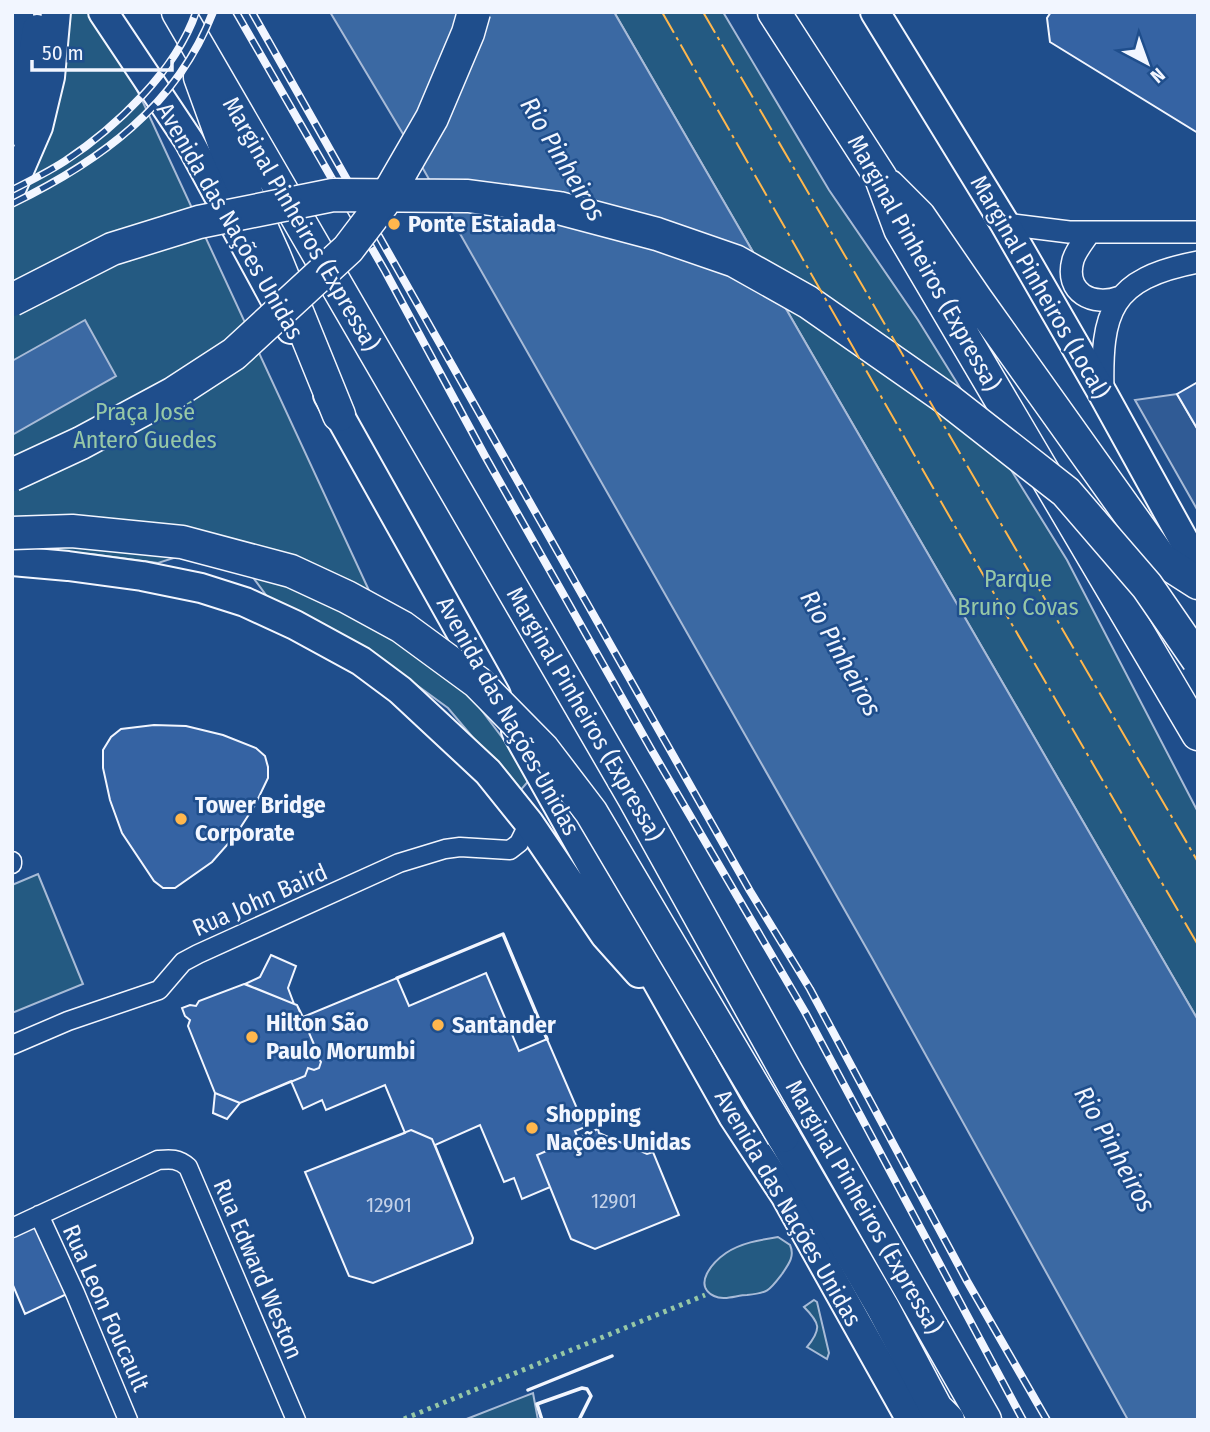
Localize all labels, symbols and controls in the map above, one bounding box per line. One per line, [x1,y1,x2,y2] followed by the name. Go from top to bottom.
[32,28,172,72] scale bar
[1112,28,1182,98] north arrow
[42,40,84,66] text: 50 m
[1146,63,1170,88] text: N
[217,92,385,356] street label: Marginal Pinheiros (Expressa)
[513,92,612,227] water label: Rio Pinheiros
[151,98,309,344] street label: Avenida das Nações Unidas
[842,130,1006,396] street label: Marginal Pinheiros (Expressa)
[965,170,1115,404] street label: Marginal Pinheiros (Local)
[408,210,556,238] place label: Ponte Estaiada
[386,216,402,232] marker: Ponte Estaiada
[73,398,217,454] park label: Praça José Antero Guedes
[957,565,1079,621] park label: Parque Bruno Covas
[501,582,669,846] street label: Marginal Pinheiros (Expressa)
[793,585,888,722] water label: Rio Pinheiros
[431,592,585,840] street label: Avenida das Nações Unidas
[195,791,326,847] place label: Tower Bridge Corporate
[173,811,189,827] marker: Tower Bridge Corporate
[188,858,332,942] street label: Rua John Baird
[266,1009,415,1065] place label: Hilton São Paulo Morumbi
[452,1011,556,1039] place label: Santander
[430,1017,446,1033] marker: Santander
[244,1029,260,1045] marker: Hilton São Paulo Morumbi
[780,1075,948,1339] street label: Marginal Pinheiros (Expressa)
[1067,1081,1162,1218] water label: Rio Pinheiros
[709,1085,867,1331] street label: Avenida das Nações Unidas
[546,1100,692,1156] place label: Shopping Nações Unidas
[524,1120,540,1136] marker: Shopping Nações Unidas
[207,1175,309,1363] street label: Rua Edward Weston
[591,1188,637,1214] house number: 12901
[366,1192,412,1218] house number: 12901
[57,1220,155,1396] street label: Rua Leon Foucault

